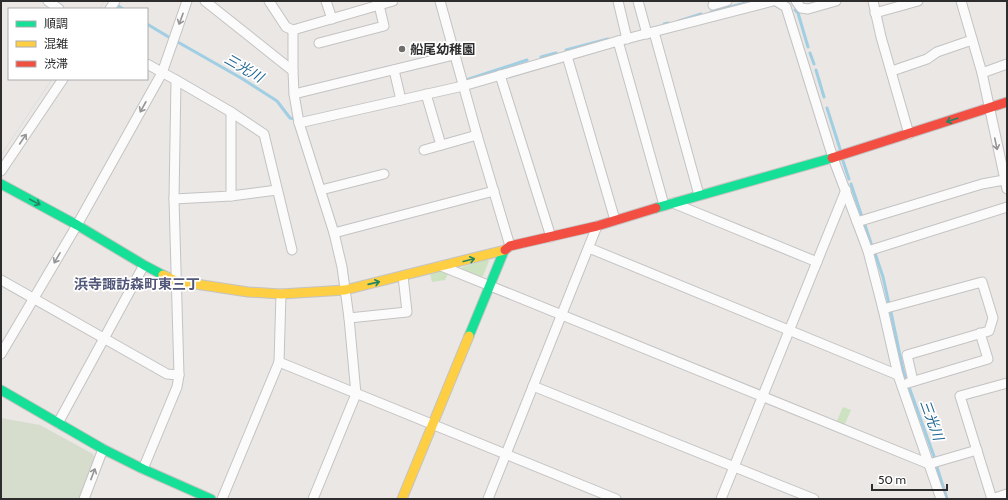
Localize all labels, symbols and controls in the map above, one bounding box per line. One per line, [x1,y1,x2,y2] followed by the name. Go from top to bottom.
[8,8,148,80] legend
[176,12,184,24] one-way arrow
[44,16,68,31] text: 順調
[44,36,68,51] text: 混雑
[410,41,475,57] place label: 船尾幼稚園
[397,44,407,54] marker: 船尾幼稚園
[221,50,268,87] water label: 三光川
[44,56,68,71] text: 渋滞
[139,100,147,112] one-way arrow
[946,117,959,124] one-way arrow
[19,133,27,144] one-way arrow
[993,137,1001,150] one-way arrow
[29,199,41,207] one-way arrow
[52,252,60,264] one-way arrow
[462,255,475,263] one-way arrow
[74,275,200,293] district label: 浜寺諏訪森町東三丁
[367,278,380,286] one-way arrow
[916,397,948,445] water label: 三光川
[872,466,947,492] scale bar
[90,469,98,481] one-way arrow
[878,472,906,487] text: 50 m

